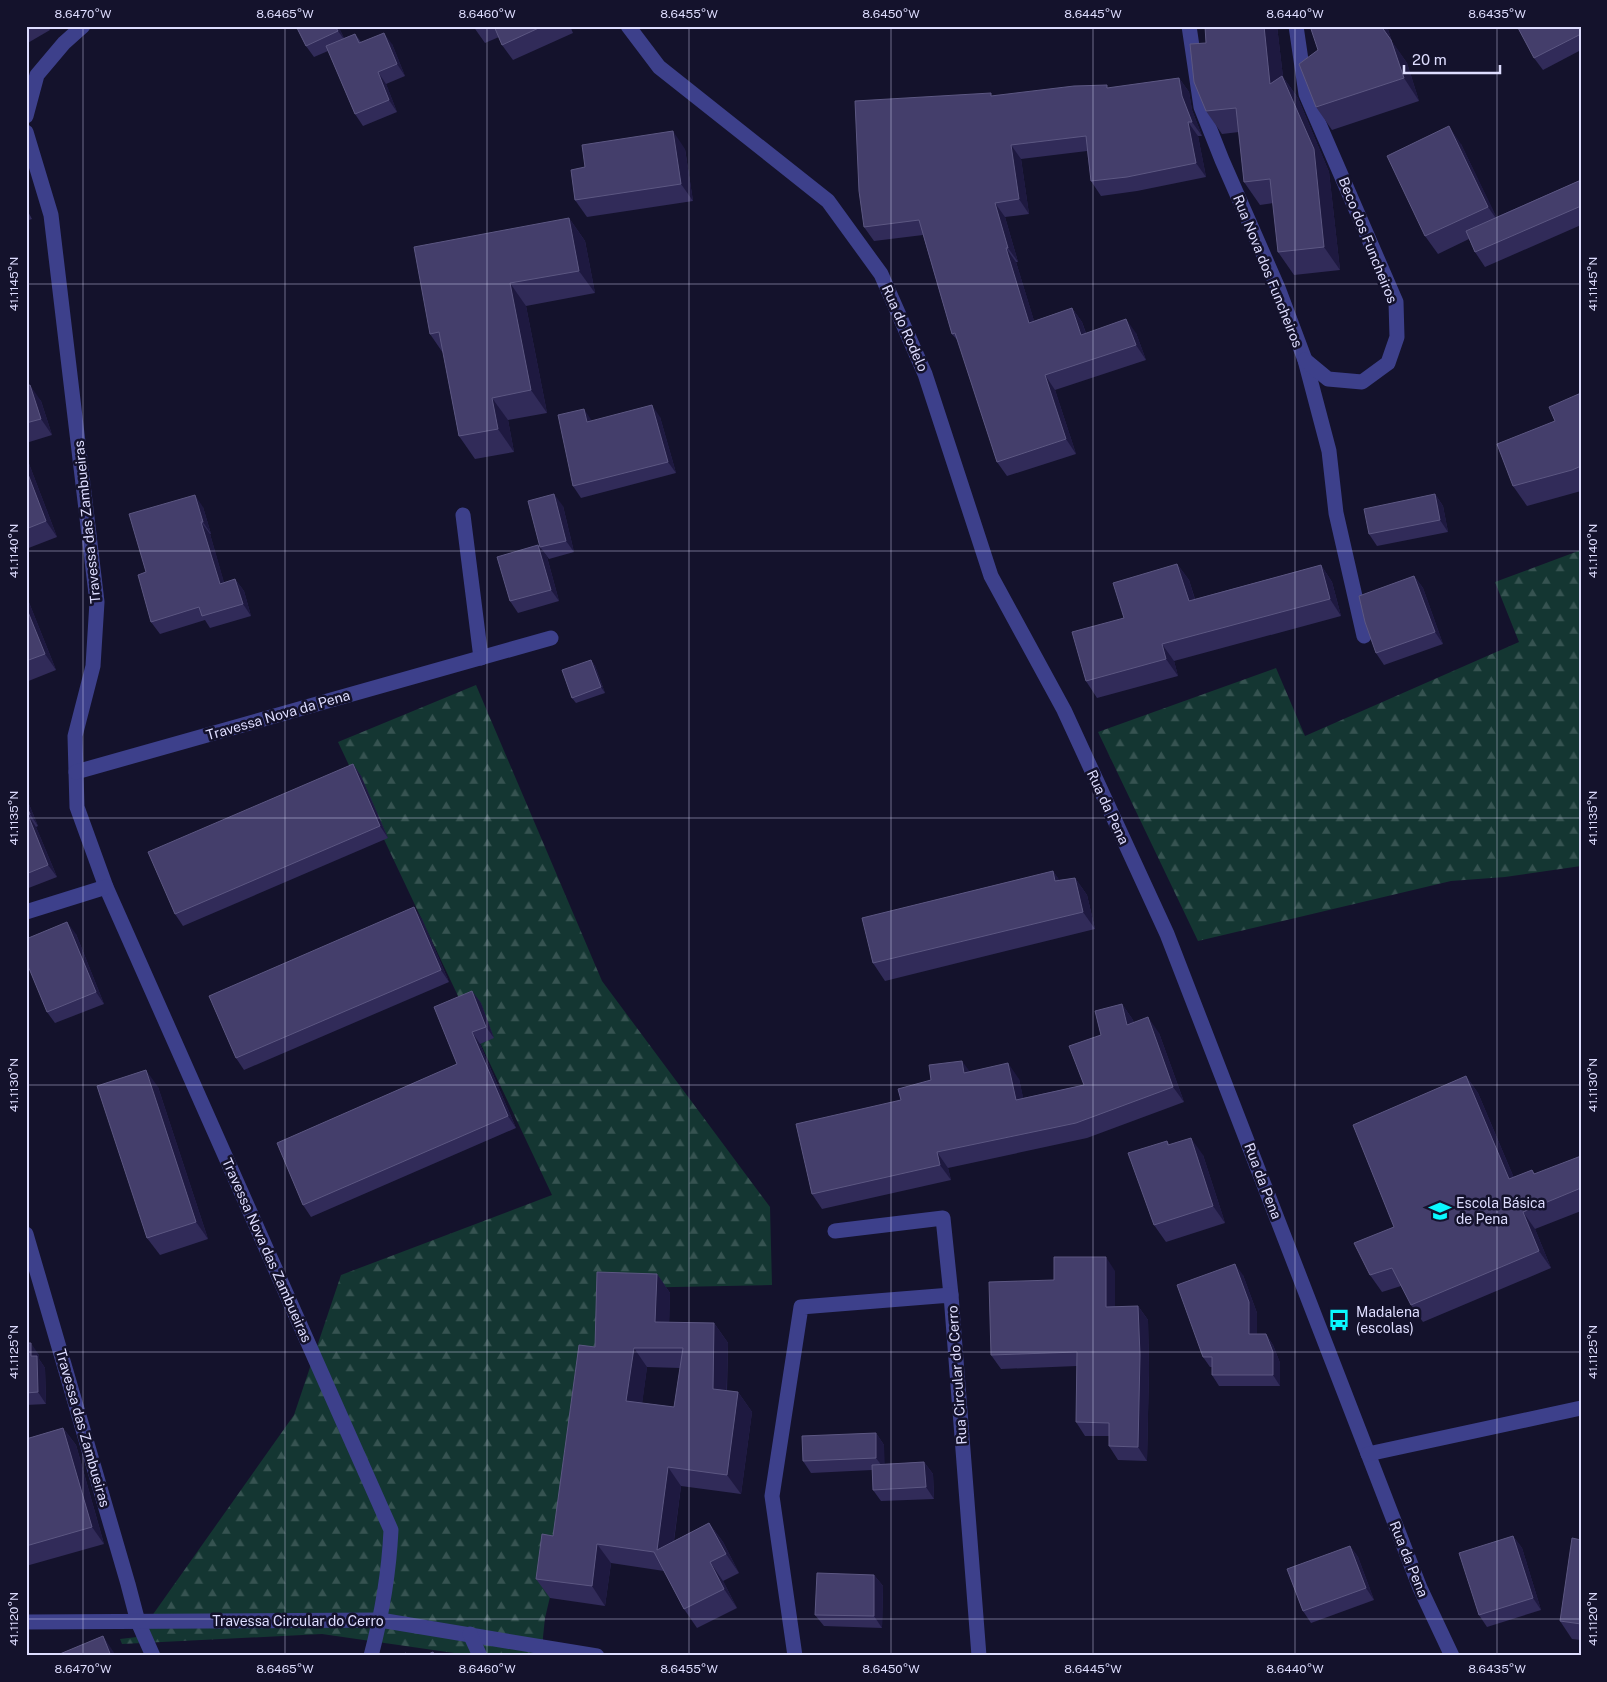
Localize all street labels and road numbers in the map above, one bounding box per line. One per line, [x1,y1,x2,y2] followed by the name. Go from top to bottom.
[1335,175,1401,305] street label: Beco dos Funcheiros
[1230,192,1306,350] street label: Rua Nova dos Funcheiros
[879,282,931,374] street label: Rua do Rodelo
[70,440,104,604] street label: Travessa das Zambueiras
[204,687,352,743] street label: Travessa Nova da Pena
[1084,767,1132,847] street label: Rua da Pena
[1241,1141,1285,1221] street label: Rua da Pena
[219,1155,315,1345] street label: Travessa Nova das Zambueiras
[944,1305,970,1445] street label: Rua Circular do Cerro
[53,1347,113,1509] street label: Travessa das Zambueiras
[1387,1519,1431,1599] street label: Rua da Pena
[212,1613,384,1629] street label: Travessa Circular do Cerro

